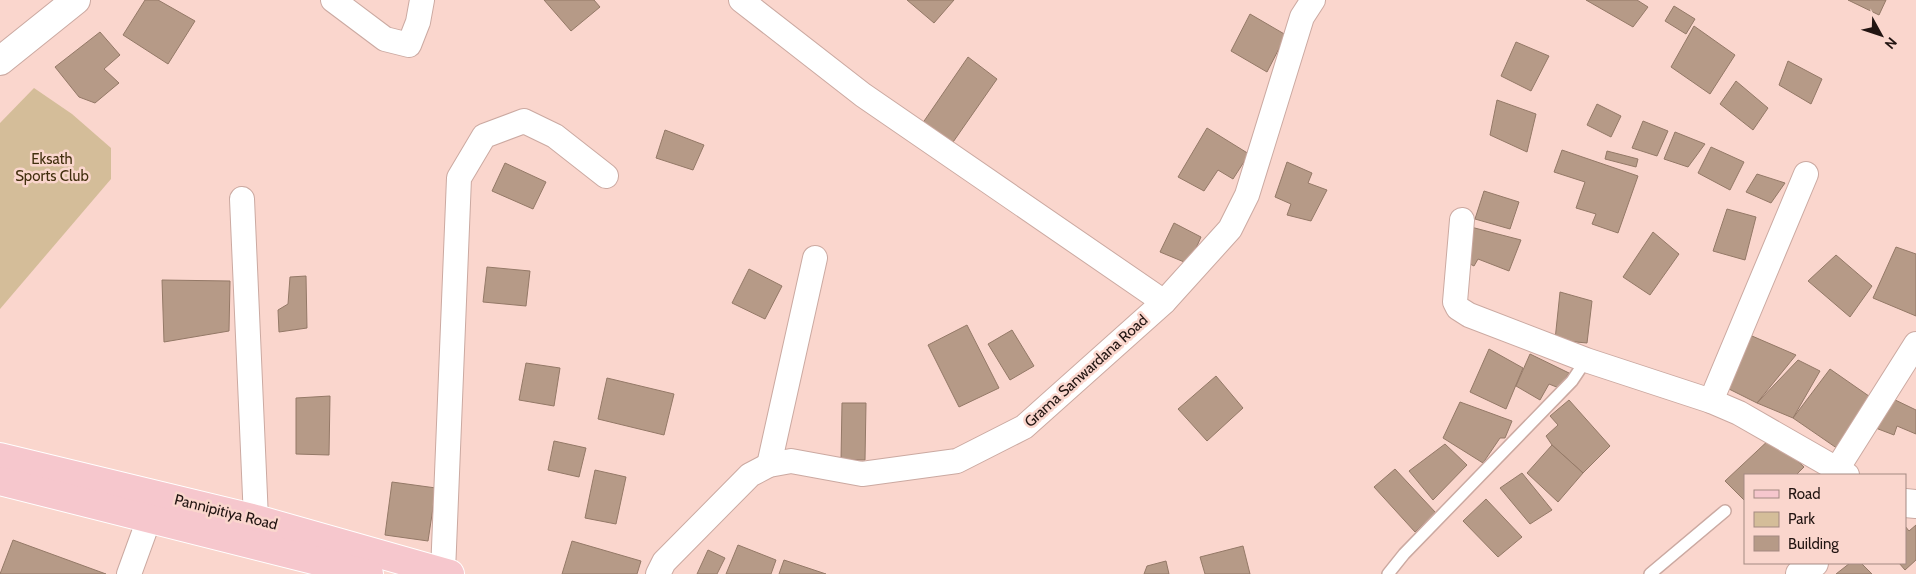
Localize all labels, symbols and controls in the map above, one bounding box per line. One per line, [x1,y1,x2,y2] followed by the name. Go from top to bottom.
[1856,10,1906,60] north arrow
[1881,34,1901,53] text: N
[15,150,89,185] park label: Eksath Sports Club
[1021,311,1151,431] street label: Grama Sanwardana Road
[1744,474,1906,564] legend
[1788,485,1821,503] text: Road
[172,490,280,534] street label: Pannipitiya Road
[1788,510,1815,528] text: Park
[1788,535,1839,553] text: Building

